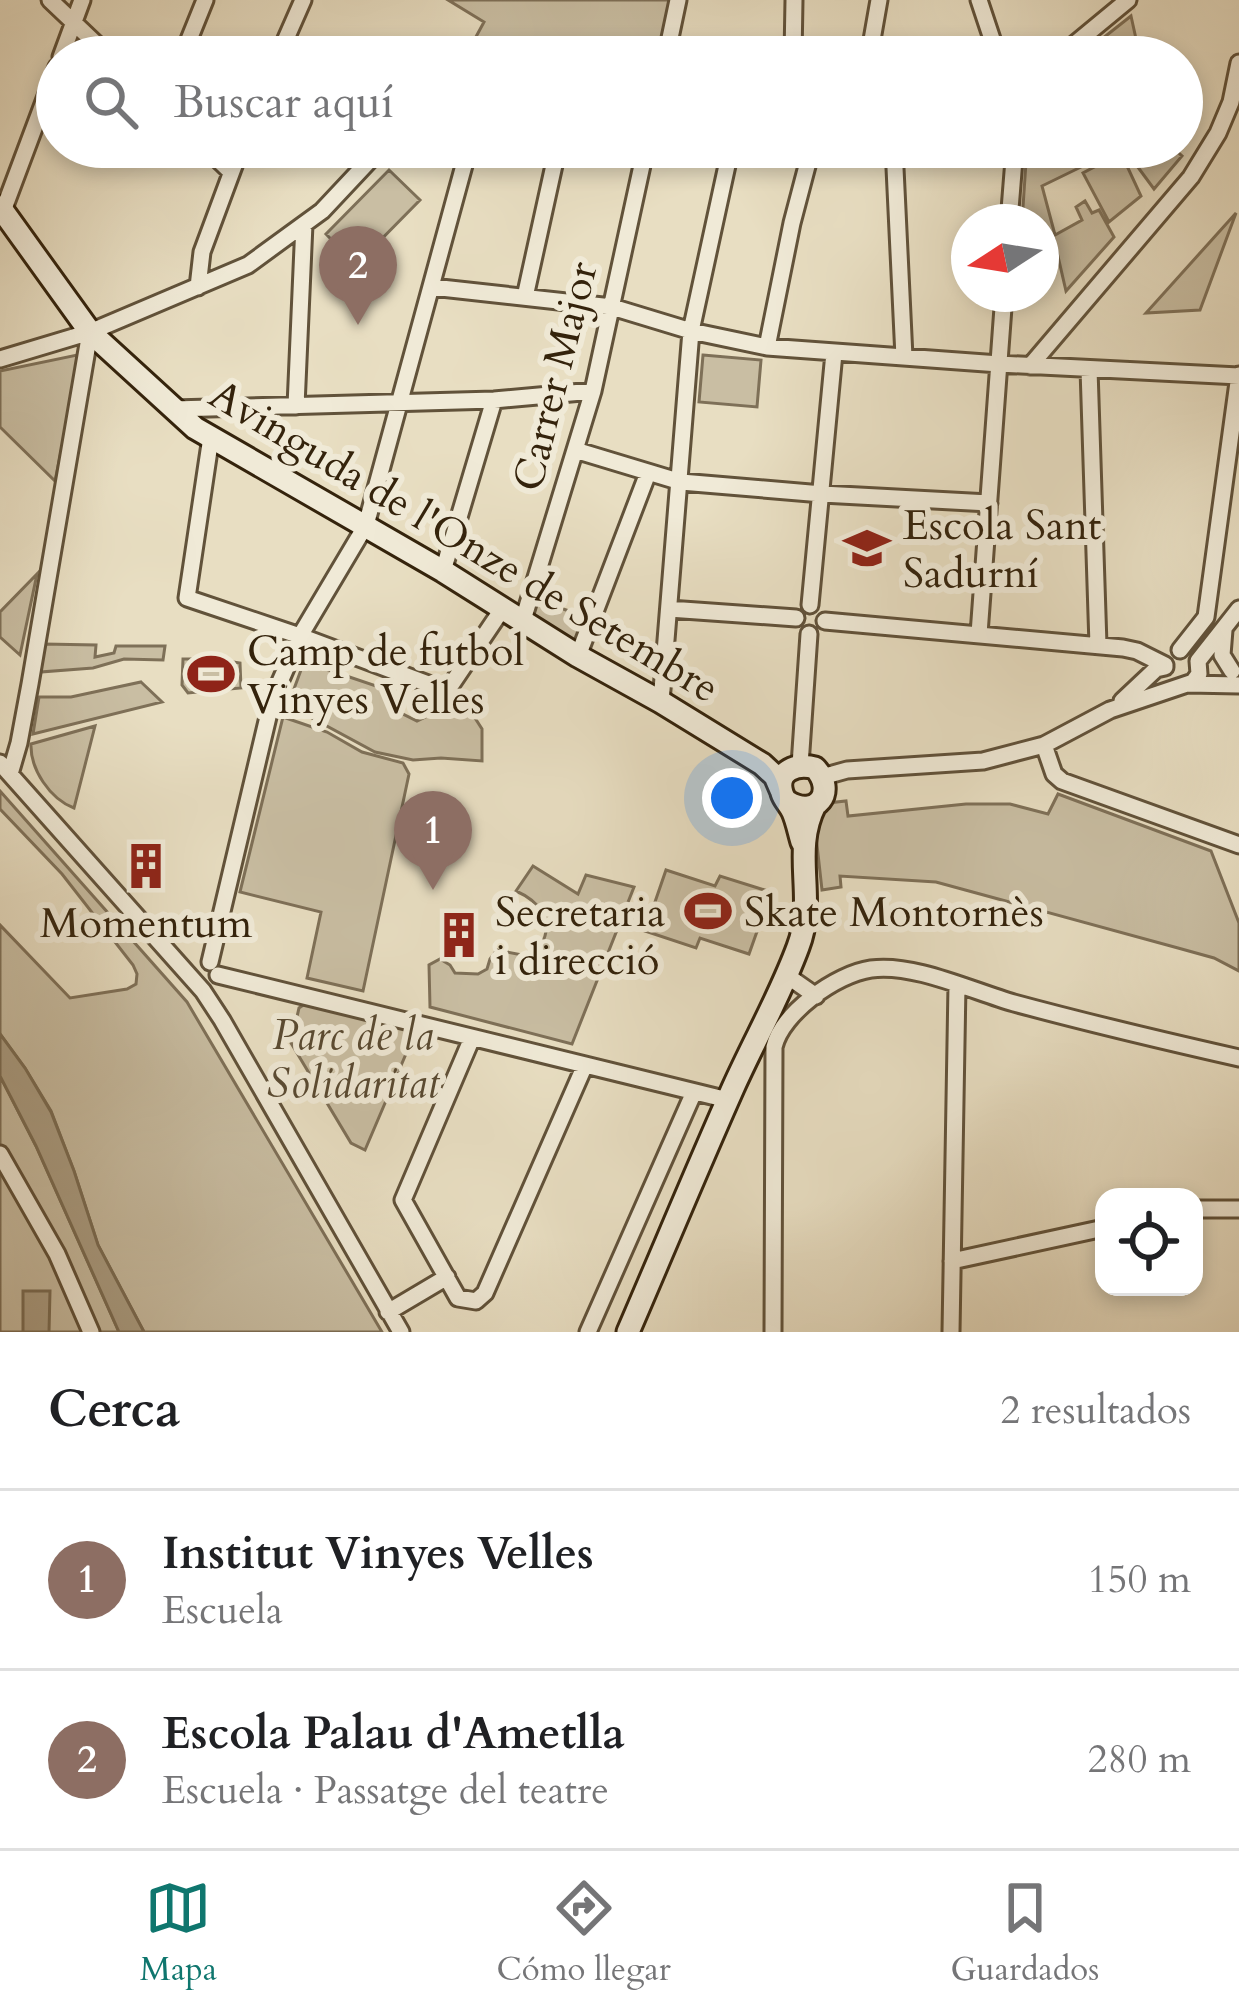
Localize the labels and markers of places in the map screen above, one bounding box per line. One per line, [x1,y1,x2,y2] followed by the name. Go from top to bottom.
[319,226,397,325] pin: 2
[903,497,1101,602] place label: Escola Sant Sadurní
[842,523,892,573] school or university icon: Escola Sant Sadurní
[247,623,524,728] place label: Camp de futbol Vinyes Velles
[186,649,236,699] sports icon: Camp de futbol Vinyes Velles
[394,791,472,890] pin: 1
[121,841,171,891] building icon: Momentum
[495,884,665,989] place label: Secretaria i direcció
[744,884,1044,941] place label: Skate Montornès
[683,886,733,936] sports icon: Skate Montornès
[40,895,253,952] place label: Momentum
[434,910,484,960] building icon: Secretaria i direcció

